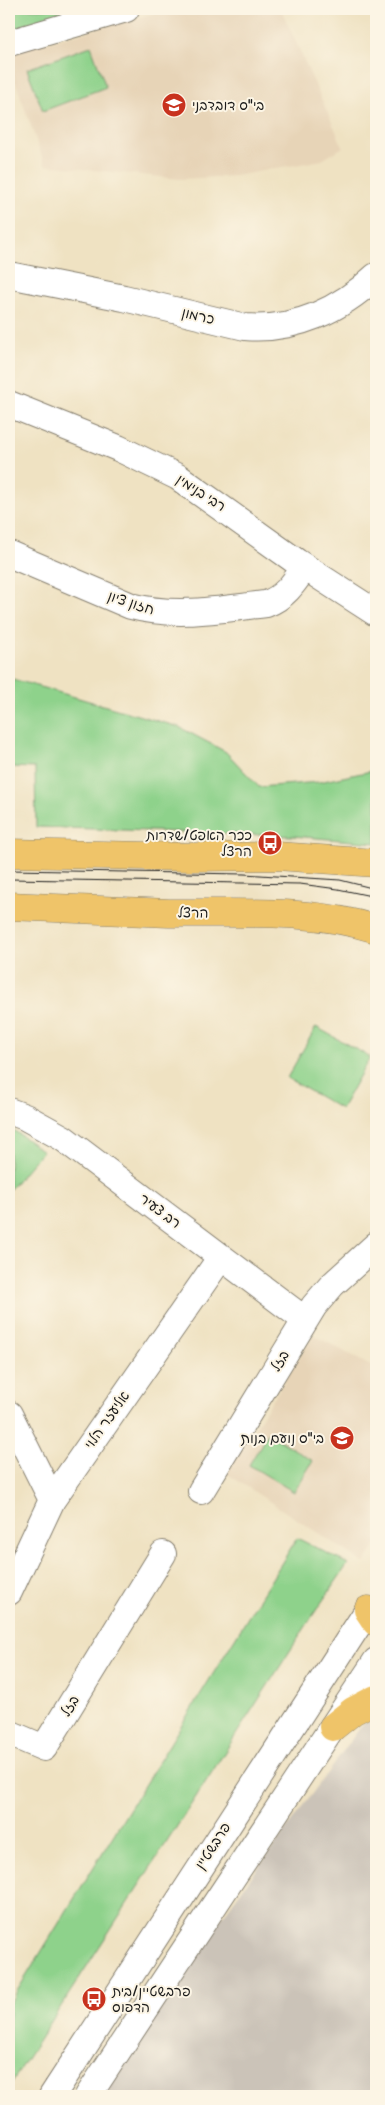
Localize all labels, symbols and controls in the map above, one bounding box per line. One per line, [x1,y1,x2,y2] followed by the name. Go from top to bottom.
[161,92,187,118] school or university icon: בי"ס דובדבני
[192,97,264,114] place label: בי"ס דובדבני
[180,304,216,328] street label: כרמון
[173,471,229,515] street label: רבי בנימין
[106,587,156,619] street label: חזון ציון
[145,827,252,860] place label: ככר האפט/שדרות הרצל
[257,830,283,856] bus stop icon: ככר האפט/שדרות הרצל
[177,904,209,922] street label: הרצל
[136,1190,184,1232] street label: רב צעיר
[267,1347,293,1375] street label: בזל
[81,1388,133,1452] street label: אליעזר הלוי
[329,1425,355,1451] school or university icon: בי"ס נועם בנות
[240,1430,324,1447] place label: בי"ס נועם בנות
[57,1692,83,1720] street label: בזל
[192,1819,234,1873] street label: פרבשטיין
[111,1983,191,2016] place label: פרבשטיין/בית הדפוס
[81,1986,107,2012] bus stop icon: פרבשטיין/בית הדפוס

